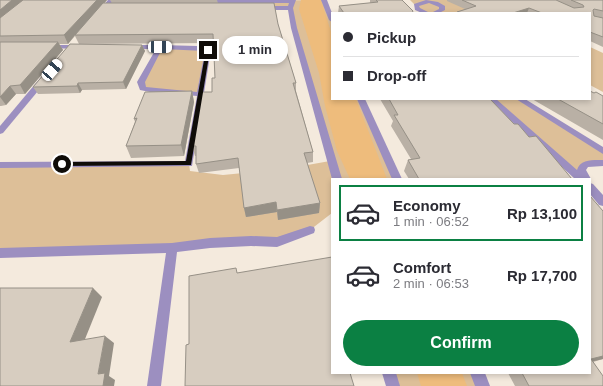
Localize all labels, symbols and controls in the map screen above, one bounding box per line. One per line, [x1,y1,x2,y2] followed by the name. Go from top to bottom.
[367,29,416,46] text: Pickup
[222,36,288,64] callout: 1 min
[148,41,172,53] car
[199,41,217,59] route end
[238,42,272,57] text: 1 min
[40,57,64,83] car
[367,67,426,84] text: Drop-off
[53,155,71,173] route start
[345,195,381,231] icon: car
[393,197,461,214] text: Economy
[507,205,577,222] text: Rp 13,100
[393,214,469,229] text: 1 min · 06:52
[345,257,381,293] icon: car
[393,259,451,276] text: Comfort
[507,267,577,284] text: Rp 17,700
[393,276,469,291] text: 2 min · 06:53
[343,320,579,366] button: Confirm

